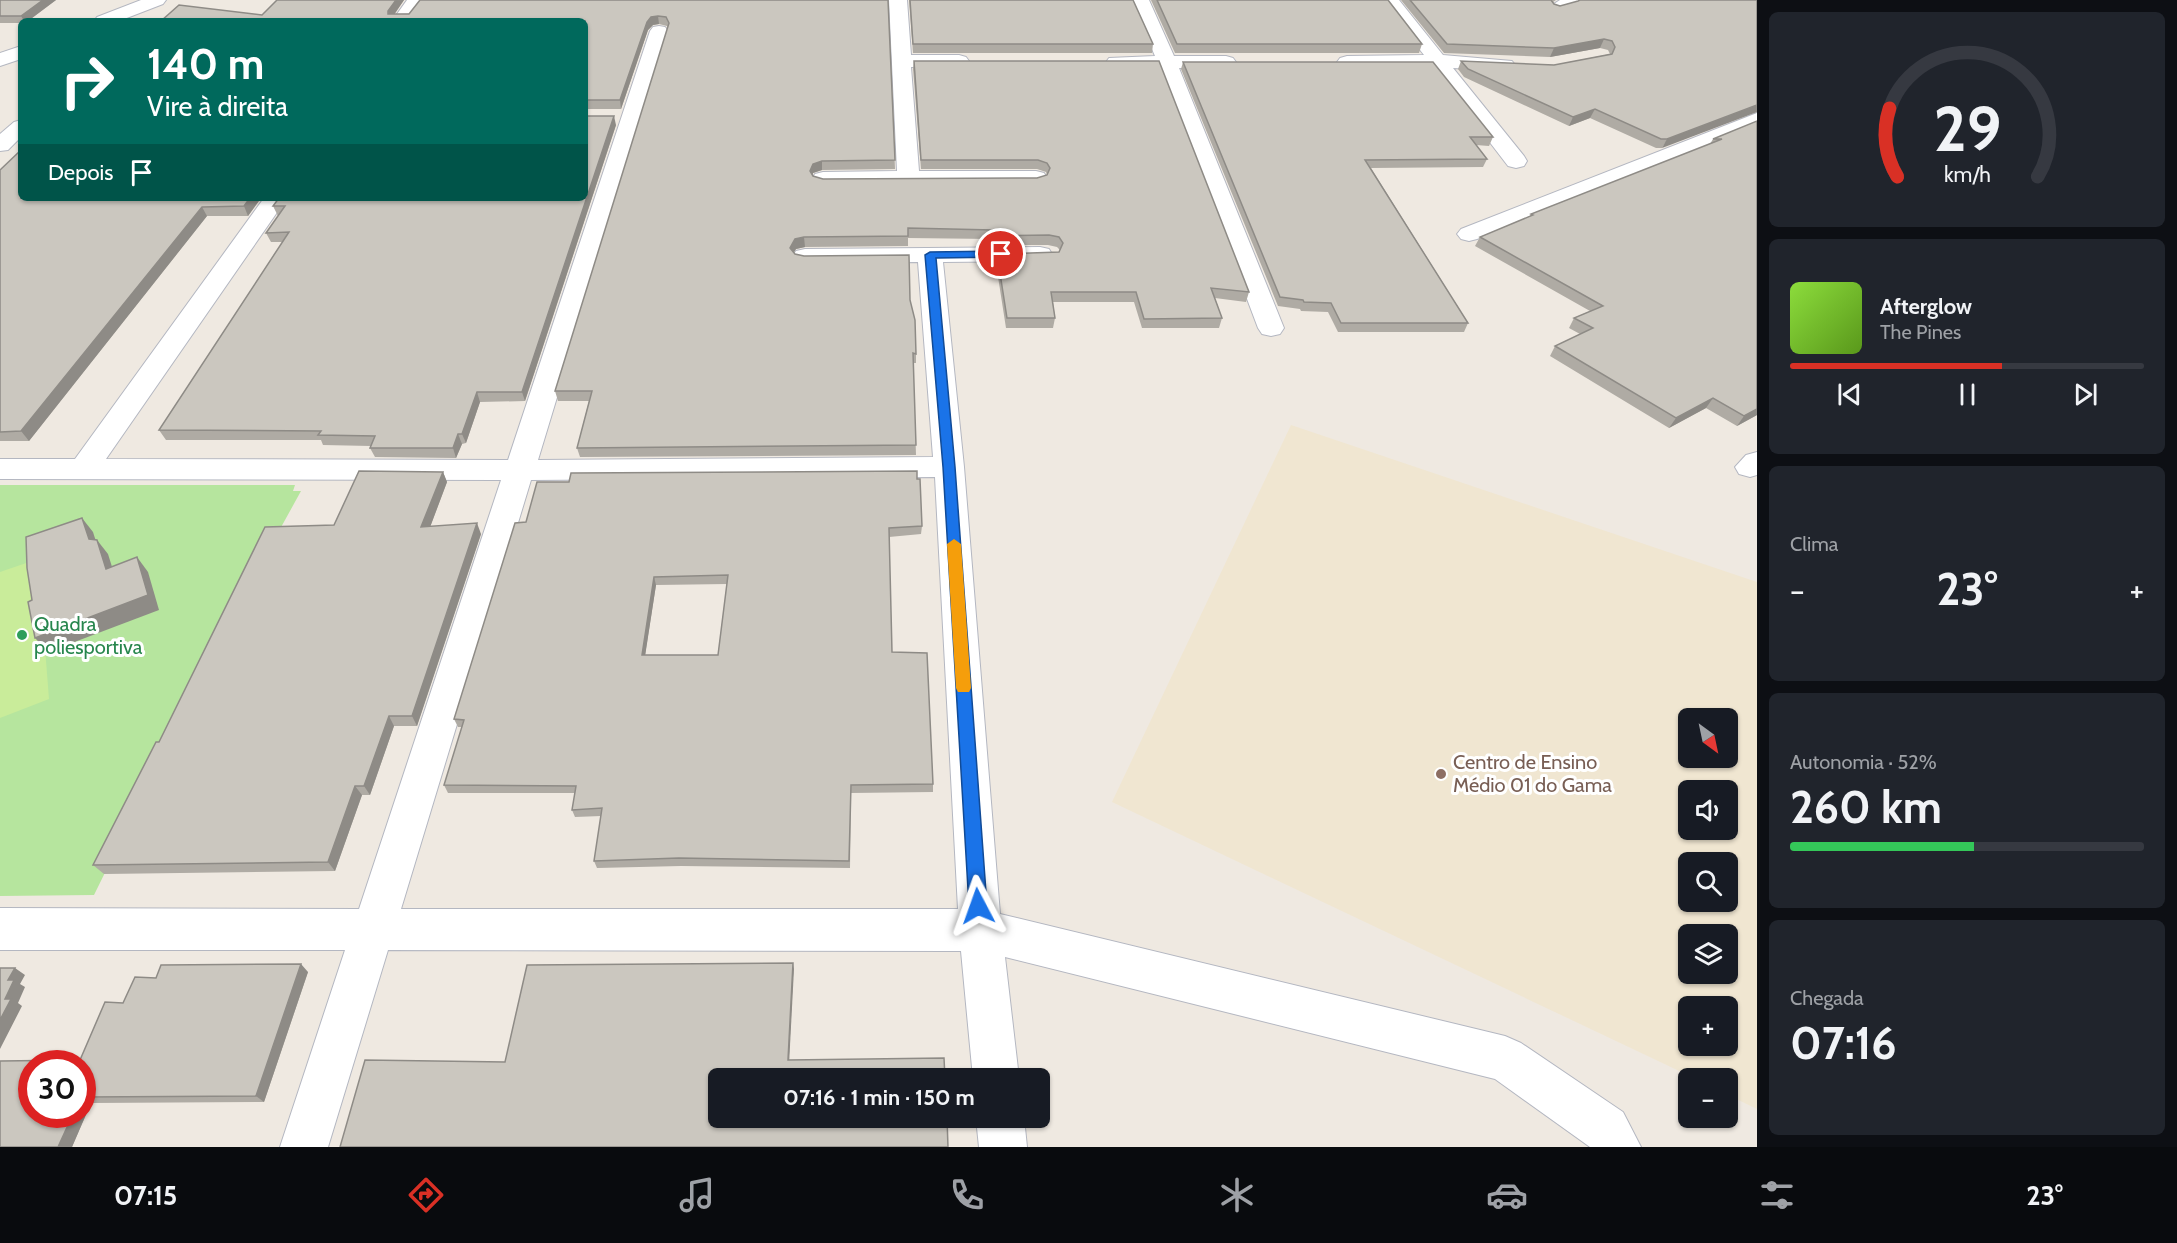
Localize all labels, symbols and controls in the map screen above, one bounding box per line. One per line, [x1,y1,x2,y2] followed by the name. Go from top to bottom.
[147,38,264,90] text: 140 m
[48,42,126,120] icon: right
[147,90,288,123] text: Vire à direita
[1933,91,2001,167] text: 29
[125,156,158,189] icon: arrive
[48,159,113,186] text: Depois
[1944,161,1990,187] text: km/h
[975,228,1026,279] pin
[984,237,1017,270] icon: arrive
[1880,293,1972,320] text: Afterglow
[1880,320,1961,344] text: The Pines
[1833,378,1866,411] icon: previous
[1951,378,1984,411] icon: pause
[2069,378,2102,411] icon: next
[1790,532,1838,556] text: Clima
[1936,562,1998,616] text: 23°
[1790,570,1805,610] text: −
[2129,570,2144,610] text: +
[34,612,143,659] place label: Quadra poliesportiva
[15,628,29,642] marker: Quadra poliesportiva
[1678,708,1738,768] north arrow
[1678,708,1738,1128] map controls
[1453,750,1612,797] place label: Centro de Ensino Médio 01 do Gama
[1790,750,1937,774] text: Autonomia · 52%
[1434,767,1448,781] marker: Centro de Ensino Médio 01 do Gama
[1678,780,1738,840] button: sound
[1790,780,1942,834] text: 260 km
[1678,852,1738,912] button: search
[946,874,1010,938] position arrow
[1678,924,1738,984] button: layers
[1790,986,1864,1010] text: Chegada
[1678,996,1738,1056] button: +
[1790,1016,1897,1070] text: 07:16
[18,1050,96,1128] speed limit sign: 30
[1678,1068,1738,1128] button: −
[783,1084,975,1111] text: 07:16 · 1 min · 150 m
[405,1174,447,1216] icon: directions
[676,1174,718,1216] icon: music
[946,1174,988,1216] icon: phone
[1216,1174,1258,1216] icon: climate
[1486,1174,1528,1216] icon: car
[1756,1174,1798,1216] icon: filters
[114,1179,177,1212] text: 07:15
[2026,1179,2063,1212] text: 23°

